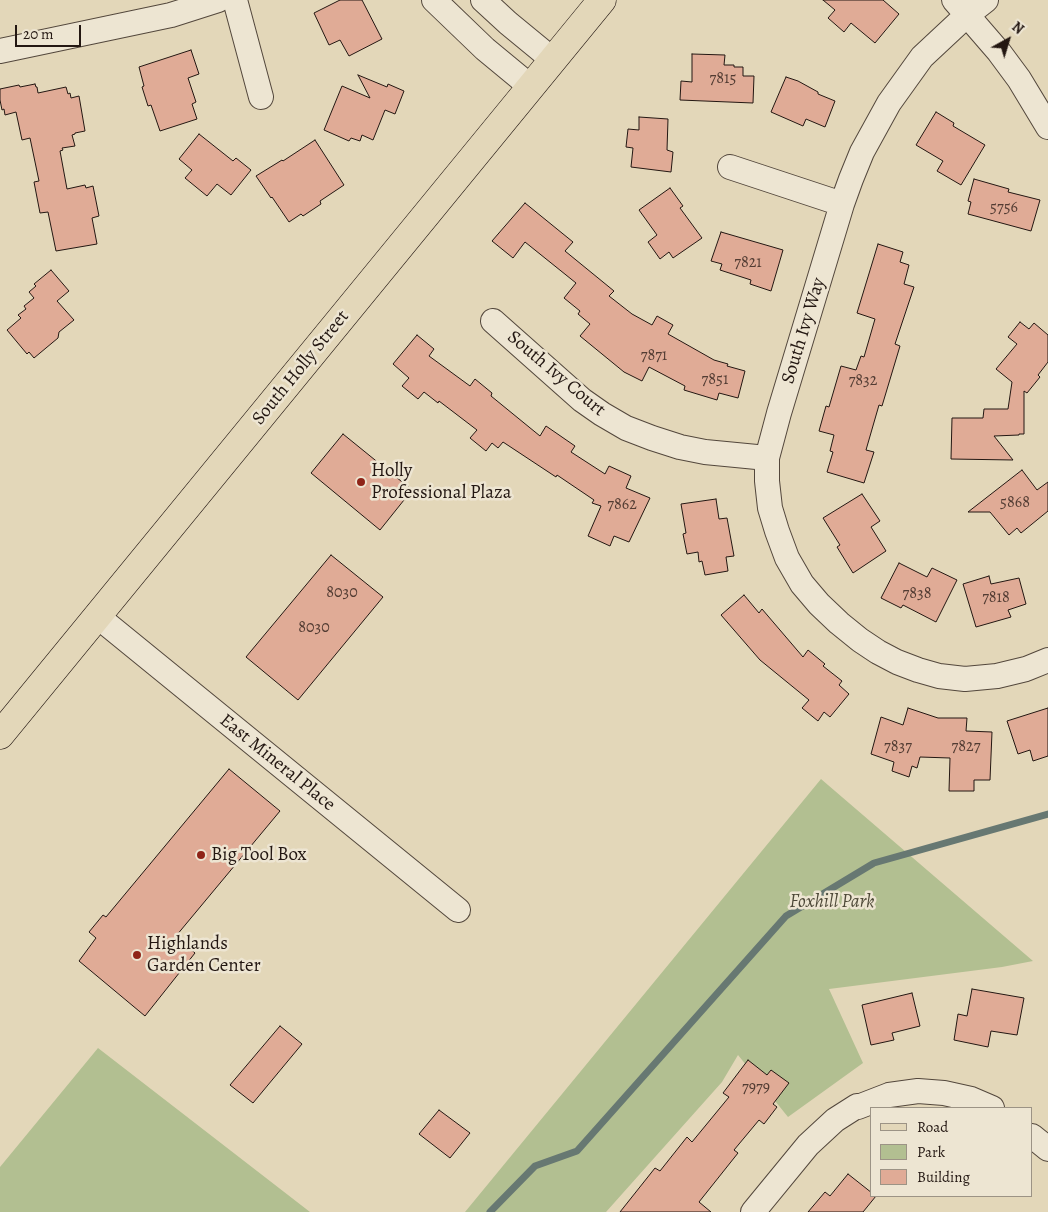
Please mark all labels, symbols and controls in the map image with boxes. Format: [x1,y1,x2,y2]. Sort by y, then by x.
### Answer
scale bar [18,15,84,47]
north arrow [983,15,1033,65]
text: N [1008,17,1028,39]
text: 20 m [23,24,54,44]
house number: 7815 [710,69,736,89]
house number: 5756 [990,198,1018,218]
house number: 7821 [734,253,762,273]
street label: South Ivy Way [777,275,831,387]
street label: South Holly Street [248,306,354,430]
street label: South Ivy Court [502,326,610,422]
house number: 7871 [641,346,667,366]
house number: 7851 [702,370,728,390]
house number: 7832 [849,371,877,391]
place label: Holly Professional Plaza [371,460,512,504]
marker: Holly Professional Plaza [355,476,367,488]
house number: 5868 [1000,493,1030,513]
house number: 7862 [607,495,637,515]
house number: 8030 [326,583,358,603]
house number: 7838 [903,584,931,604]
house number: 7818 [982,588,1010,608]
house number: 8030 [298,618,330,638]
street label: East Mineral Place [215,709,339,817]
house number: 7837 [884,737,912,757]
house number: 7827 [952,737,980,757]
place label: Big Tool Box [211,844,307,866]
marker: Big Tool Box [195,849,207,861]
park label: Foxhill Park [789,891,875,913]
place label: Highlands Garden Center [147,933,261,977]
marker: Highlands Garden Center [131,949,143,961]
house number: 7979 [742,1078,770,1098]
legend [870,1107,1033,1197]
text: Road [917,1117,948,1137]
text: Park [917,1142,945,1162]
text: Building [917,1167,970,1187]

